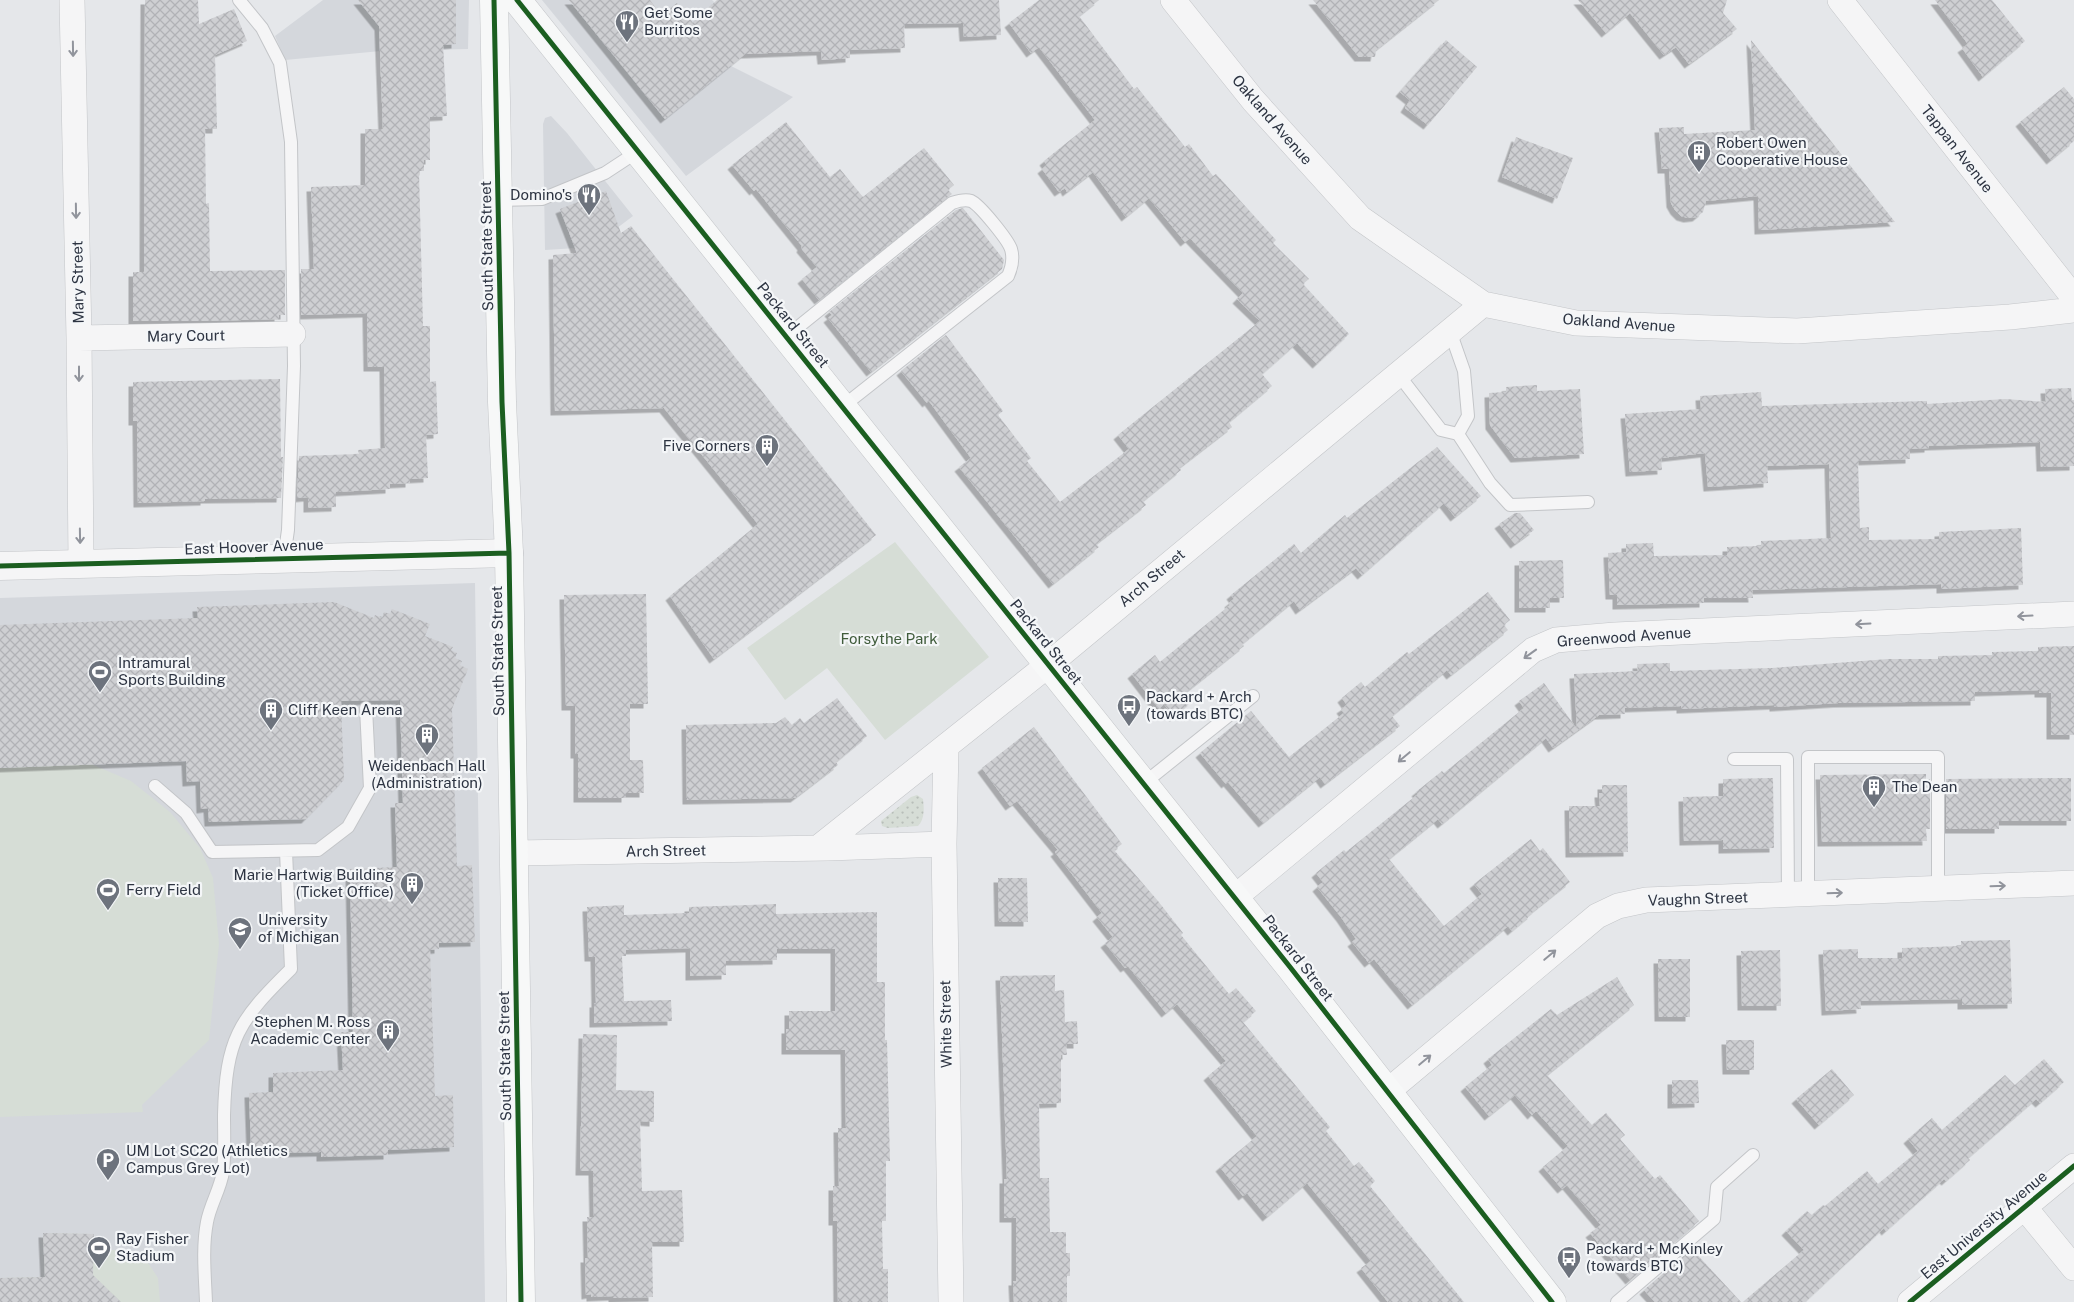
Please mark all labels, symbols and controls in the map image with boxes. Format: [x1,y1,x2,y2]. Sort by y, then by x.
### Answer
place label: Get Some Burritos [644,4,713,38]
restaurant icon: Get Some Burritos [614,9,640,43]
one-way arrow [68,40,78,56]
street label: Oakland Avenue [1229,71,1316,168]
street label: Tappan Avenue [1918,102,1997,196]
place label: Robert Owen Cooperative House [1716,134,1848,168]
building icon: Robert Owen Cooperative House [1686,139,1712,173]
street label: South State Street [477,181,496,311]
restaurant icon: Domino's [576,182,602,216]
place label: Domino's [510,186,572,203]
one-way arrow [72,203,81,219]
street label: Mary Street [68,240,87,324]
street label: Packard Street [754,279,833,371]
street label: Oakland Avenue [1562,310,1676,335]
street label: Mary Court [147,326,225,345]
one-way arrow [74,365,84,381]
building icon: Five Corners [754,433,780,467]
place label: Five Corners [663,437,750,454]
one-way arrow [75,528,85,544]
street label: East Hoover Avenue [184,536,324,557]
street label: Arch Street [1115,545,1188,610]
street label: South State Street [488,586,507,716]
street label: Packard Street [1007,596,1086,688]
one-way arrow [2018,611,2034,620]
one-way arrow [1855,619,1871,628]
street label: Greenwood Avenue [1556,623,1692,650]
park label: Forsythe Park [840,630,938,647]
one-way arrow [1523,649,1537,659]
place label: Intramural Sports Building [118,654,226,688]
sports icon: Intramural Sports Building [87,659,113,693]
place label: Packard + Arch (towards BTC) [1146,688,1252,722]
bus stop icon: Packard + Arch (towards BTC) [1116,693,1142,727]
building icon: Cliff Keen Arena [258,697,284,731]
place label: Cliff Keen Arena [288,701,403,718]
building icon: Weidenbach Hall (Administration) [414,722,440,756]
one-way arrow [1398,752,1411,763]
place label: Weidenbach Hall (Administration) [368,757,486,791]
building icon: The Dean [1861,774,1887,808]
place label: The Dean [1892,778,1957,795]
street label: Arch Street [626,841,707,860]
place label: Marie Hartwig Building (Ticket Office) [234,866,394,900]
building icon: Marie Hartwig Building (Ticket Office) [399,871,425,905]
sports icon: Ferry Field [95,877,121,911]
place label: Ferry Field [126,881,201,898]
one-way arrow [1989,882,2005,891]
street label: Vaughn Street [1647,888,1749,909]
one-way arrow [1827,889,1843,898]
place label: University of Michigan [258,911,339,945]
street label: Packard Street [1260,911,1337,1004]
school or university icon: University of Michigan [227,916,253,950]
one-way arrow [1543,950,1556,961]
street label: White Street [936,980,955,1068]
street label: South State Street [495,991,514,1121]
place label: Stephen M. Ross Academic Center [250,1013,370,1047]
building icon: Stephen M. Ross Academic Center [375,1018,401,1052]
one-way arrow [1419,1054,1432,1065]
place label: UM Lot SC20 (Athletics Campus Grey Lot) [126,1142,288,1176]
parking icon: UM Lot SC20 (Athletics Campus Grey Lot) [95,1147,121,1181]
street label: East University Avenue [1917,1167,2050,1282]
place label: Ray Fisher Stadium [116,1230,189,1264]
sports icon: Ray Fisher Stadium [86,1235,112,1269]
place label: Packard + McKinley (towards BTC) [1586,1240,1723,1274]
bus stop icon: Packard + McKinley (towards BTC) [1556,1245,1582,1279]

